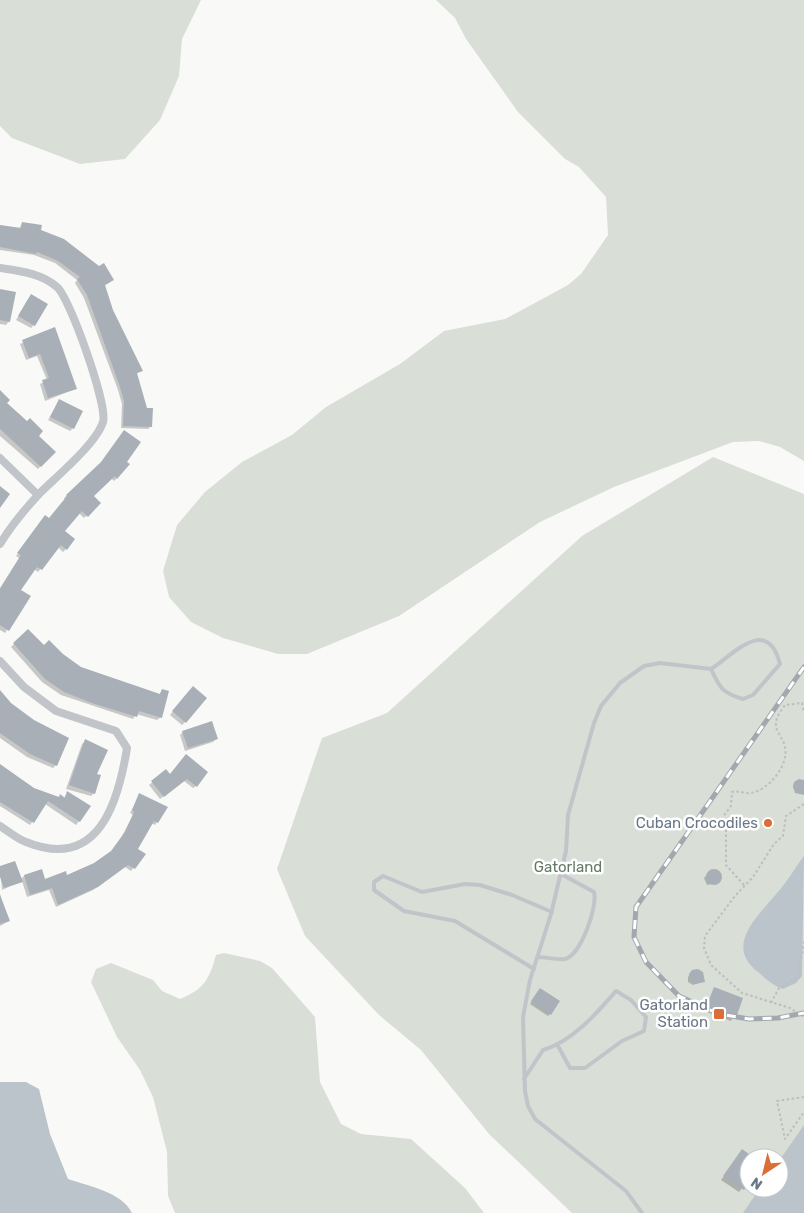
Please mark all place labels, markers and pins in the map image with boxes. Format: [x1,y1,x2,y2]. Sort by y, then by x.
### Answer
place label: Cuban Crocodiles [636,814,758,832]
marker: Cuban Crocodiles [762,817,774,829]
place label: Gatorland Station [639,996,708,1031]
marker: Gatorland Station [712,1007,726,1021]

